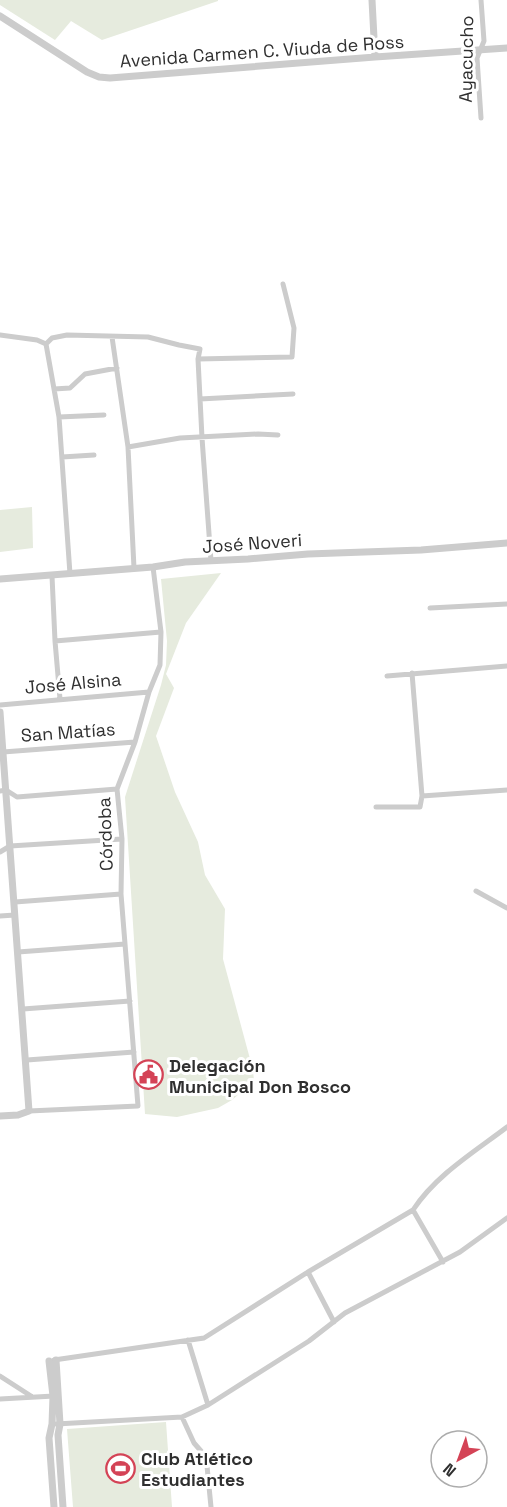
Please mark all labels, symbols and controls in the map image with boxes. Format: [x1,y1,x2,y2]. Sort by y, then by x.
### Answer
street label: Ayacucho [454,15,478,103]
street label: Avenida Carmen C. Viuda de Ross [119,30,405,72]
street label: José Noveri [201,528,303,558]
street label: José Alsina [24,667,122,699]
street label: San Matías [20,717,116,747]
street label: Córdoba [92,797,118,871]
place label: Delegación Municipal Don Bosco [169,1054,351,1098]
public building icon: Delegación Municipal Don Bosco [132,1059,164,1091]
north arrow [429,1429,489,1489]
place label: Club Atlético Estudiantes [141,1447,253,1491]
sports icon: Club Atlético Estudiantes [104,1452,136,1484]
text: N [439,1458,460,1481]

